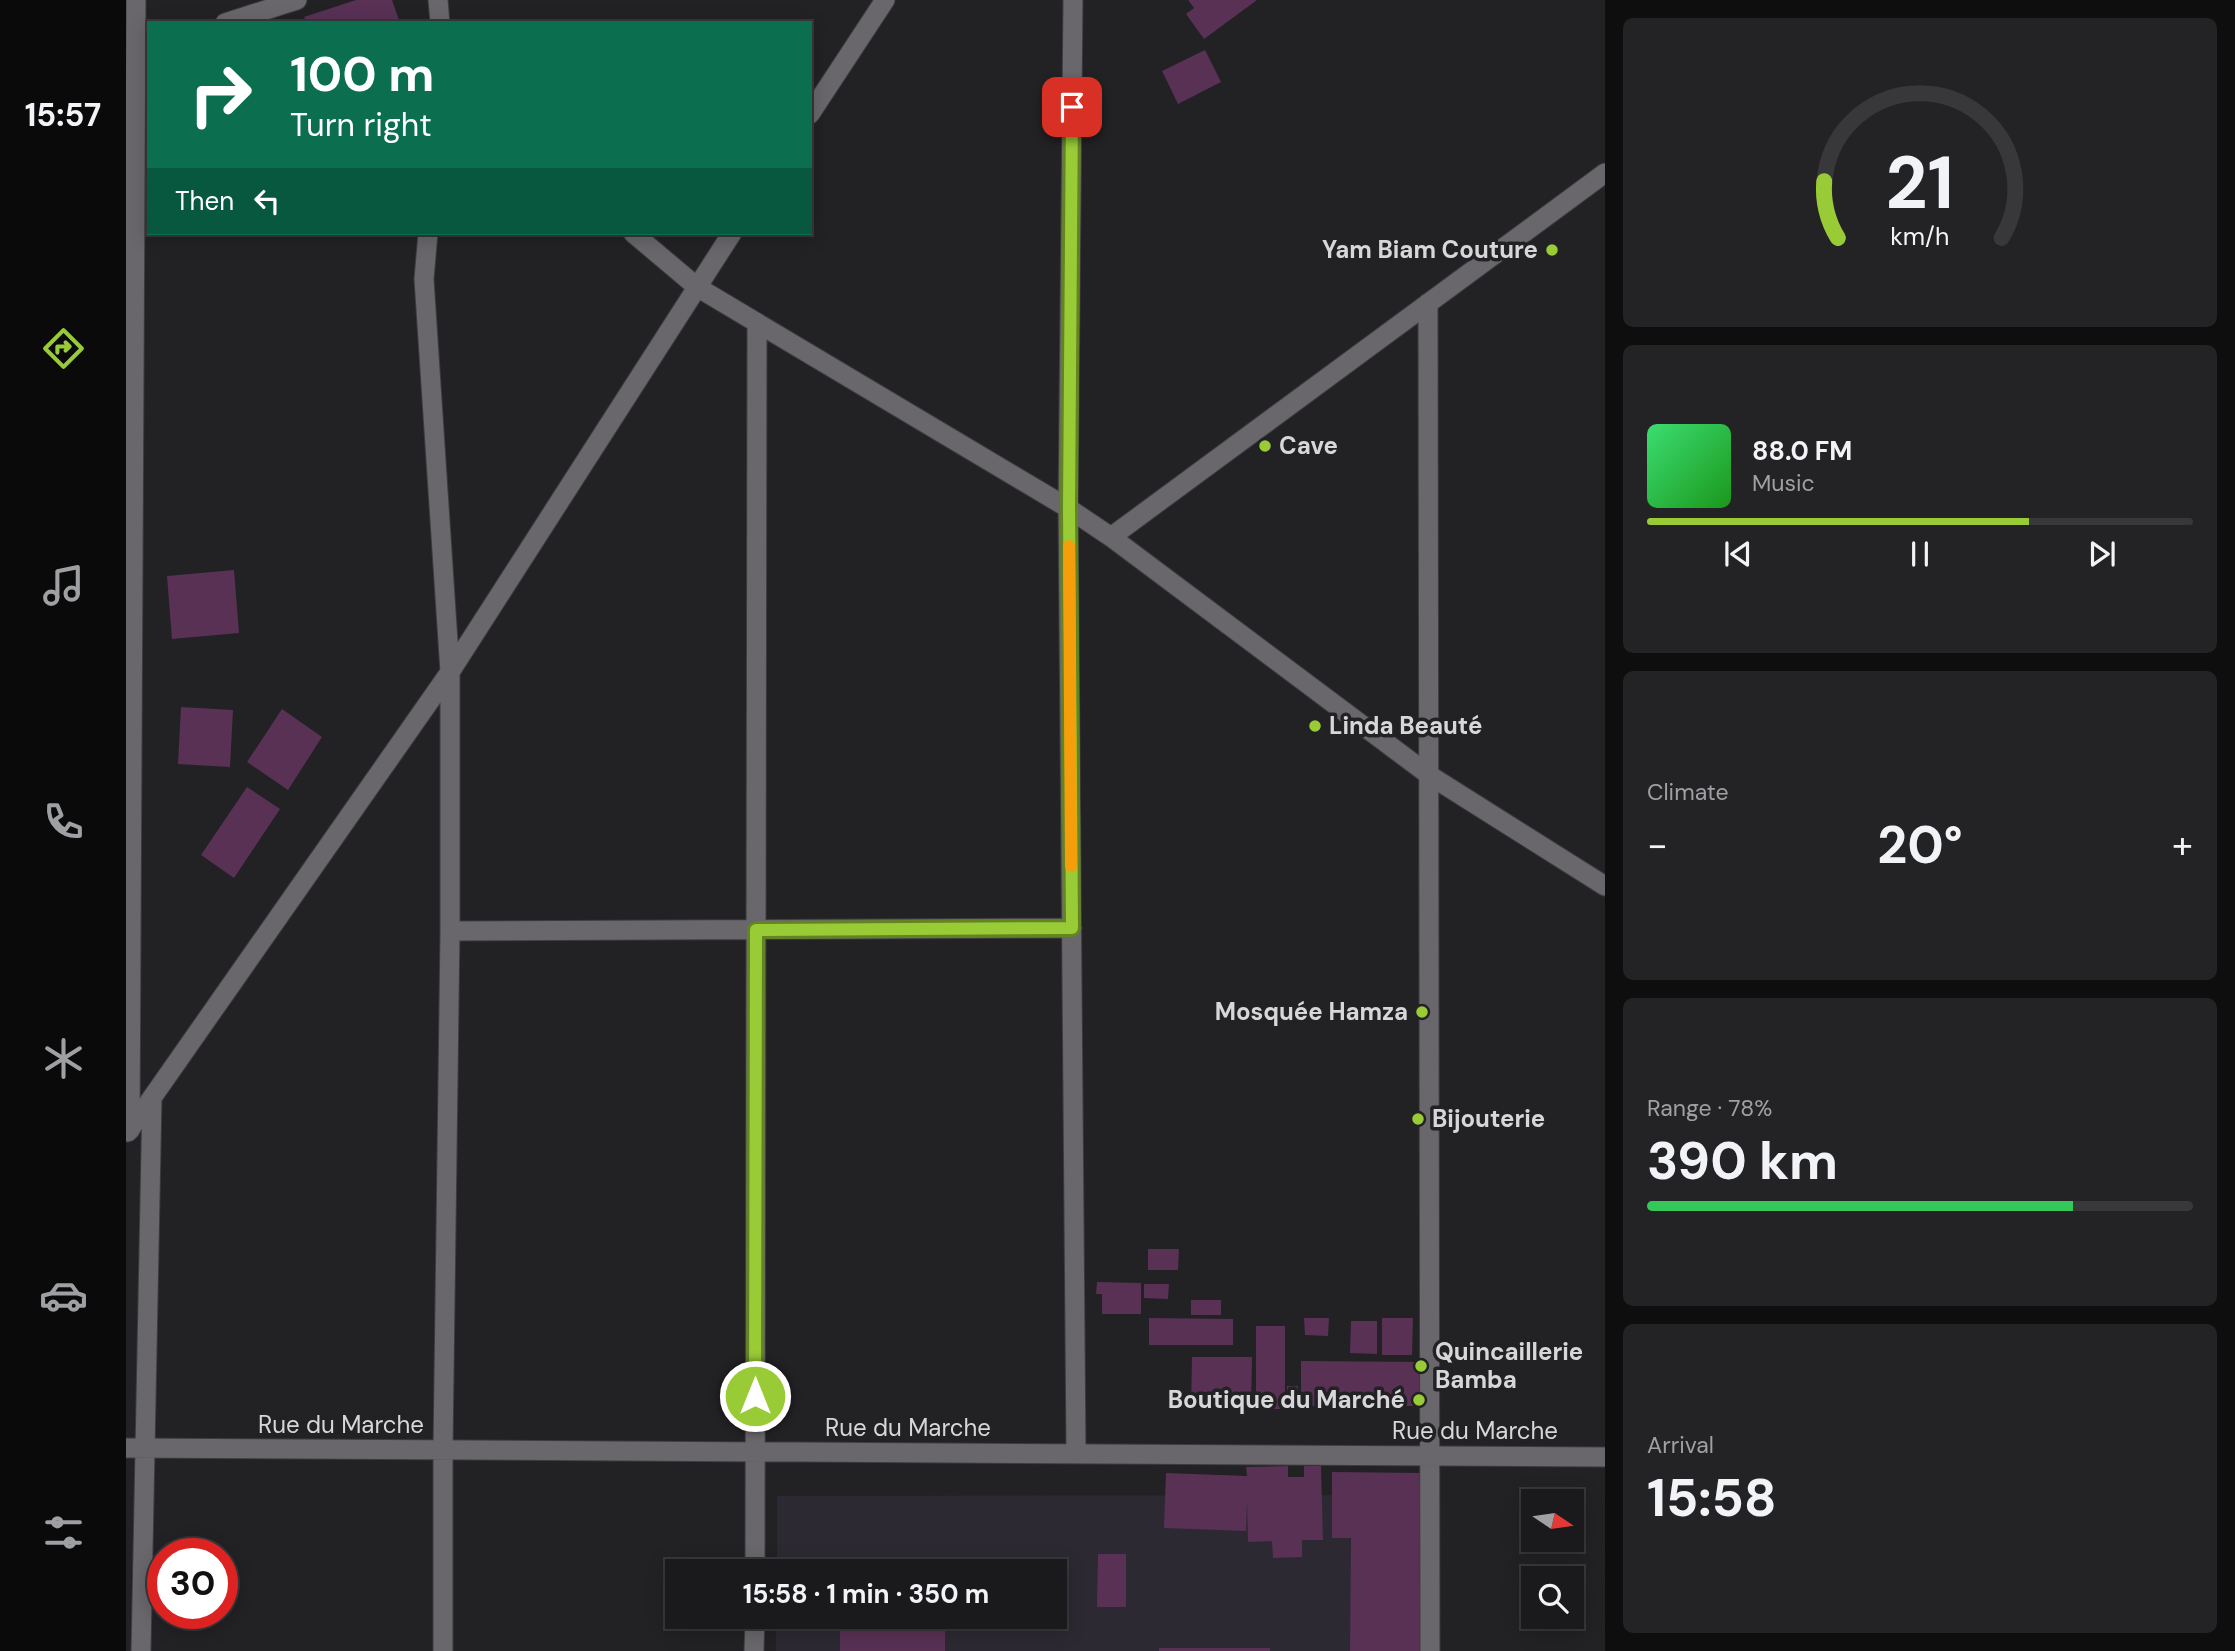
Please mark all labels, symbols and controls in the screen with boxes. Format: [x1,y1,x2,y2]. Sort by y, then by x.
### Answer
text: 100 m [290,42,434,106]
icon: right [175,49,266,140]
pin [1042,77,1102,137]
icon: arrive [1053,88,1091,126]
text: 15:57 [25,94,101,136]
text: Turn right [290,104,432,146]
text: 21 [1886,137,1954,232]
icon: left [248,182,286,220]
text: Then [175,184,234,218]
text: km/h [1890,220,1950,253]
place label: Yam Biam Couture [1322,234,1538,265]
marker: Yam Biam Couture [1544,242,1560,258]
icon: directions [39,324,88,373]
place label: Cave [1279,430,1338,461]
text: 88.0 FM [1752,434,1852,468]
marker: Cave [1257,438,1273,454]
text: Music [1752,468,1815,498]
icon: previous [1719,535,1757,573]
icon: pause [1901,535,1939,573]
icon: next [2083,535,2121,573]
icon: music [39,561,88,610]
place label: Linda Beauté [1329,710,1482,741]
marker: Linda Beauté [1307,718,1323,734]
text: Climate [1647,777,1729,807]
icon: phone [39,797,88,846]
text: 20° [1877,811,1963,879]
text: − [1647,820,1668,870]
text: + [2172,820,2193,870]
place label: Mosquée Hamza [1215,996,1408,1027]
marker: Mosquée Hamza [1414,1004,1430,1020]
icon: climate [39,1034,88,1083]
text: Range · 78% [1647,1093,1772,1123]
place label: Bijouterie [1432,1103,1545,1134]
marker: Bijouterie [1410,1111,1426,1127]
text: 390 km [1647,1127,1838,1195]
icon: car [39,1271,88,1320]
place label: Quincaillerie Bamba [1435,1336,1583,1395]
marker: Quincaillerie Bamba [1413,1358,1429,1374]
position arrow [718,1359,792,1433]
place label: Boutique du Marché [1168,1384,1405,1415]
marker: Boutique du Marché [1411,1392,1427,1408]
street label: Rue du Marche [258,1409,424,1440]
street label: Rue du Marche [825,1412,991,1443]
street label: Rue du Marche [1392,1415,1558,1446]
text: Arrival [1647,1430,1714,1460]
text: 15:58 [1647,1464,1777,1532]
north arrow [1521,1489,1584,1552]
map controls [1521,1489,1584,1629]
icon: filters [39,1508,88,1557]
speed limit sign: 30 [147,1538,238,1629]
button: search [1521,1566,1584,1629]
text: 15:58 · 1 min · 350 m [743,1577,989,1611]

